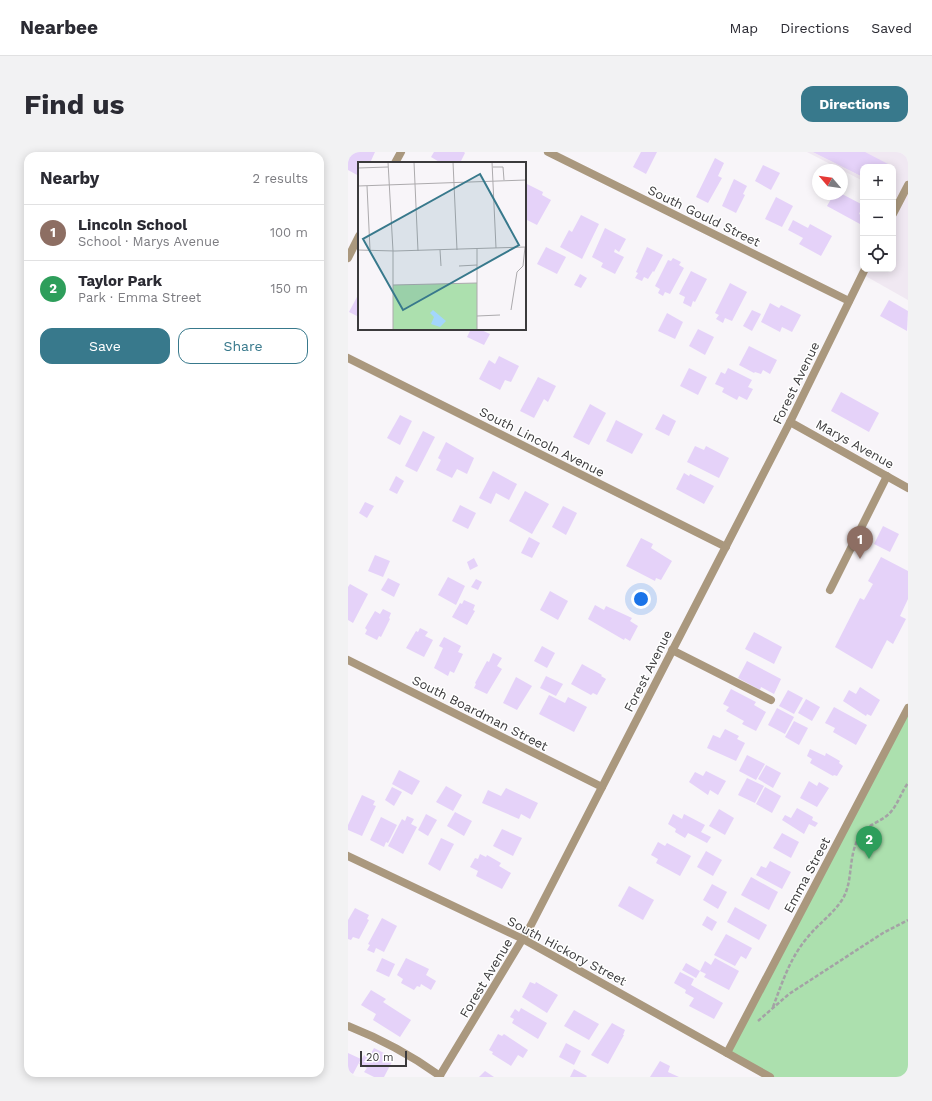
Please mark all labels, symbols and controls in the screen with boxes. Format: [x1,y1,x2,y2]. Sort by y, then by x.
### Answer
text: Nearbee [20,16,98,39]
text: Map [730,20,758,36]
text: Directions [780,20,849,36]
text: Saved [871,20,912,36]
button: Directions [801,86,908,122]
text: Find us [24,88,124,121]
inset map [358,162,526,330]
north arrow [812,164,848,200]
map controls [860,164,896,272]
button: + [860,164,896,200]
text: Nearby [40,168,99,188]
text: 2 results [253,171,308,186]
street label: South Gould Street [645,182,763,250]
button: − [860,200,896,236]
text: Lincoln School [78,216,187,234]
text: 1 [50,225,56,240]
text: 100 m [270,225,308,240]
text: School · Marys Avenue [78,234,220,249]
button: locate [860,236,896,272]
text: Taylor Park [78,272,162,290]
text: 2 [49,281,57,296]
text: 150 m [270,281,308,296]
text: Park · Emma Street [78,290,201,305]
button: Save [40,328,170,364]
button: Share [178,328,308,364]
street label: Forest Avenue [770,339,822,427]
street label: South Lincoln Avenue [477,404,607,480]
street label: Marys Avenue [813,416,897,472]
pin: 1 [847,526,873,559]
your location [631,589,651,609]
street label: Forest Avenue [621,628,675,714]
street label: South Boardman Street [410,672,551,754]
pin: 2 [856,826,882,859]
street label: Emma Street [781,834,834,915]
street label: South Hickory Street [505,913,630,989]
street label: Forest Avenue [456,936,516,1020]
scale bar [360,1049,407,1068]
text: 20 m [366,1051,394,1064]

